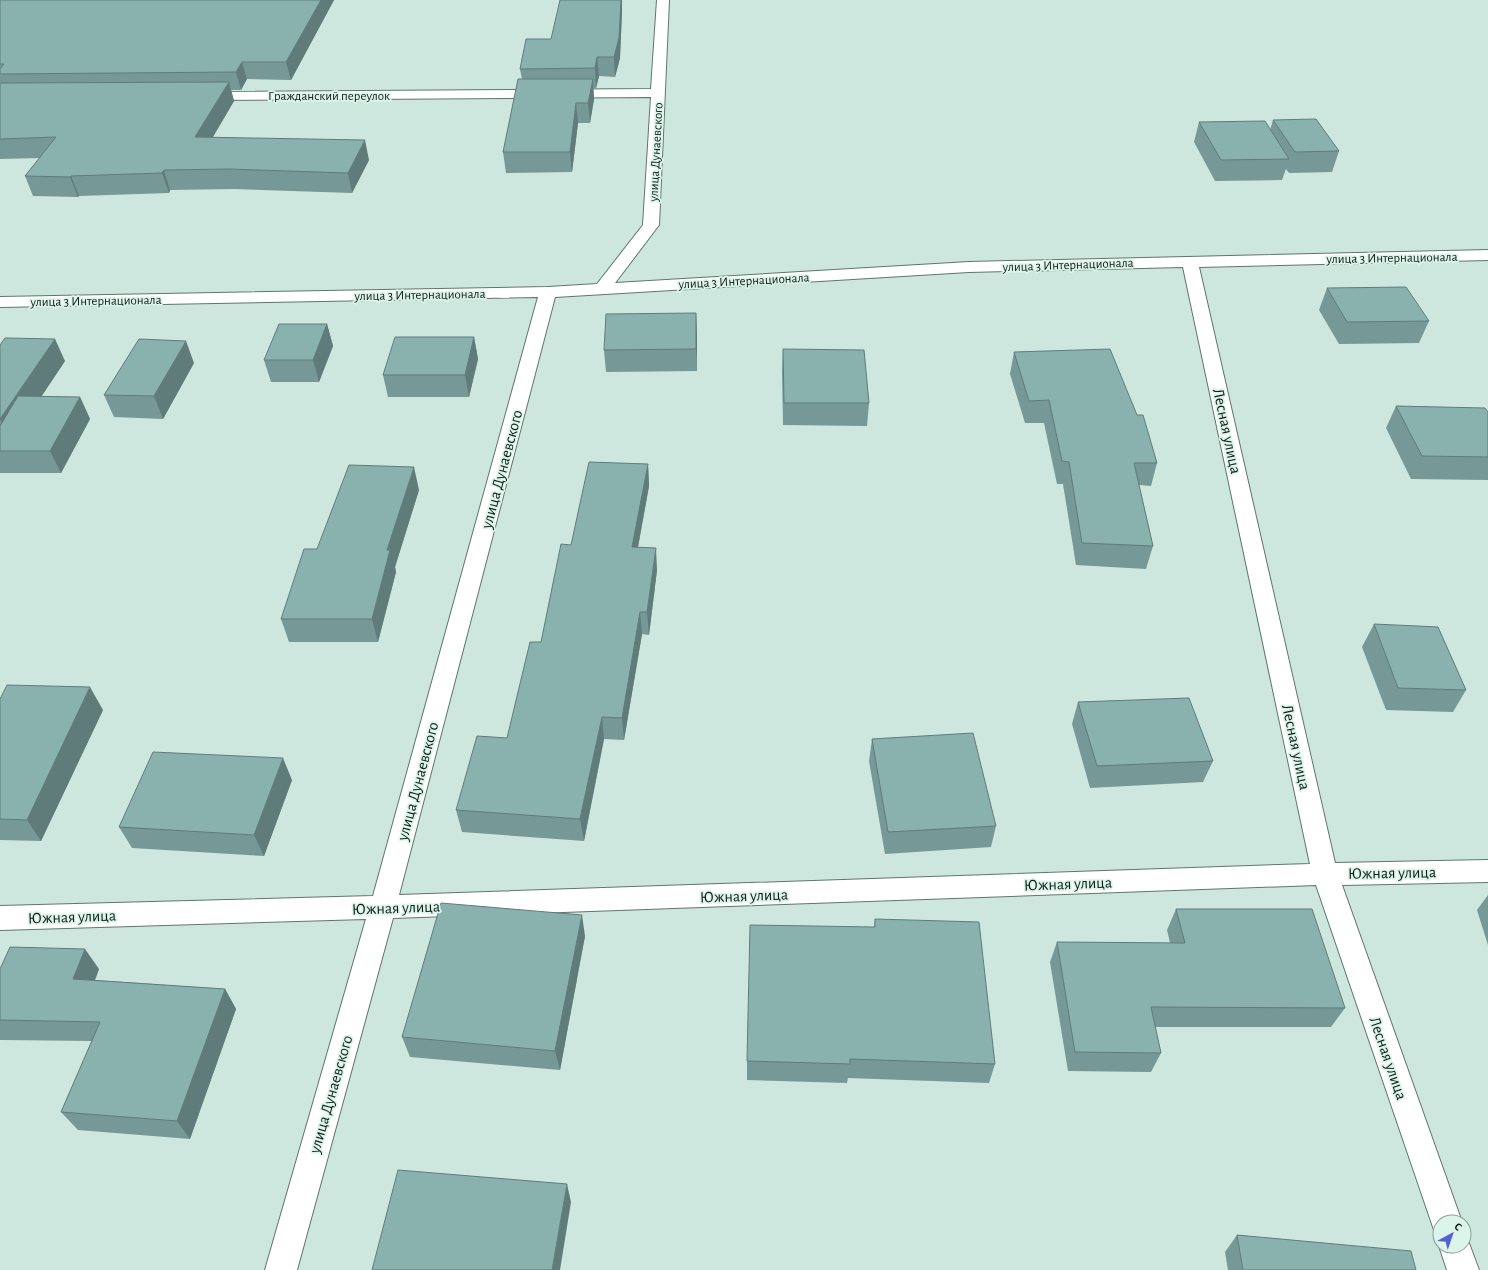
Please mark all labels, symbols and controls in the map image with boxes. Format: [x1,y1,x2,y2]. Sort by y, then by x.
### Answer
street label: Гражданский переулок [268,90,390,103]
street label: улица Дунаевского [647,102,666,203]
street label: улица 3 Интернационала [1325,251,1458,266]
street label: улица 3 Интернационала [1001,257,1134,274]
street label: улица 3 Интернационала [677,272,810,291]
street label: улица 3 Интернационала [353,288,486,303]
street label: улица 3 Интернационала [29,294,162,309]
street label: Лесная улица [1209,387,1244,476]
street label: улица Дунаевского [478,408,527,532]
street label: Лесная улица [1278,703,1313,792]
street label: улица Дунаевского [394,720,443,844]
street label: Южная улица [1348,864,1436,883]
street label: Южная улица [1024,874,1112,895]
street label: Южная улица [700,886,788,907]
street label: Южная улица [352,898,440,919]
street label: Южная улица [28,907,116,928]
street label: Лесная улица [1365,1015,1410,1102]
street label: улица Дунаевского [306,1033,357,1156]
north arrow [1432,1214,1472,1254]
text: С [1452,1221,1464,1233]

